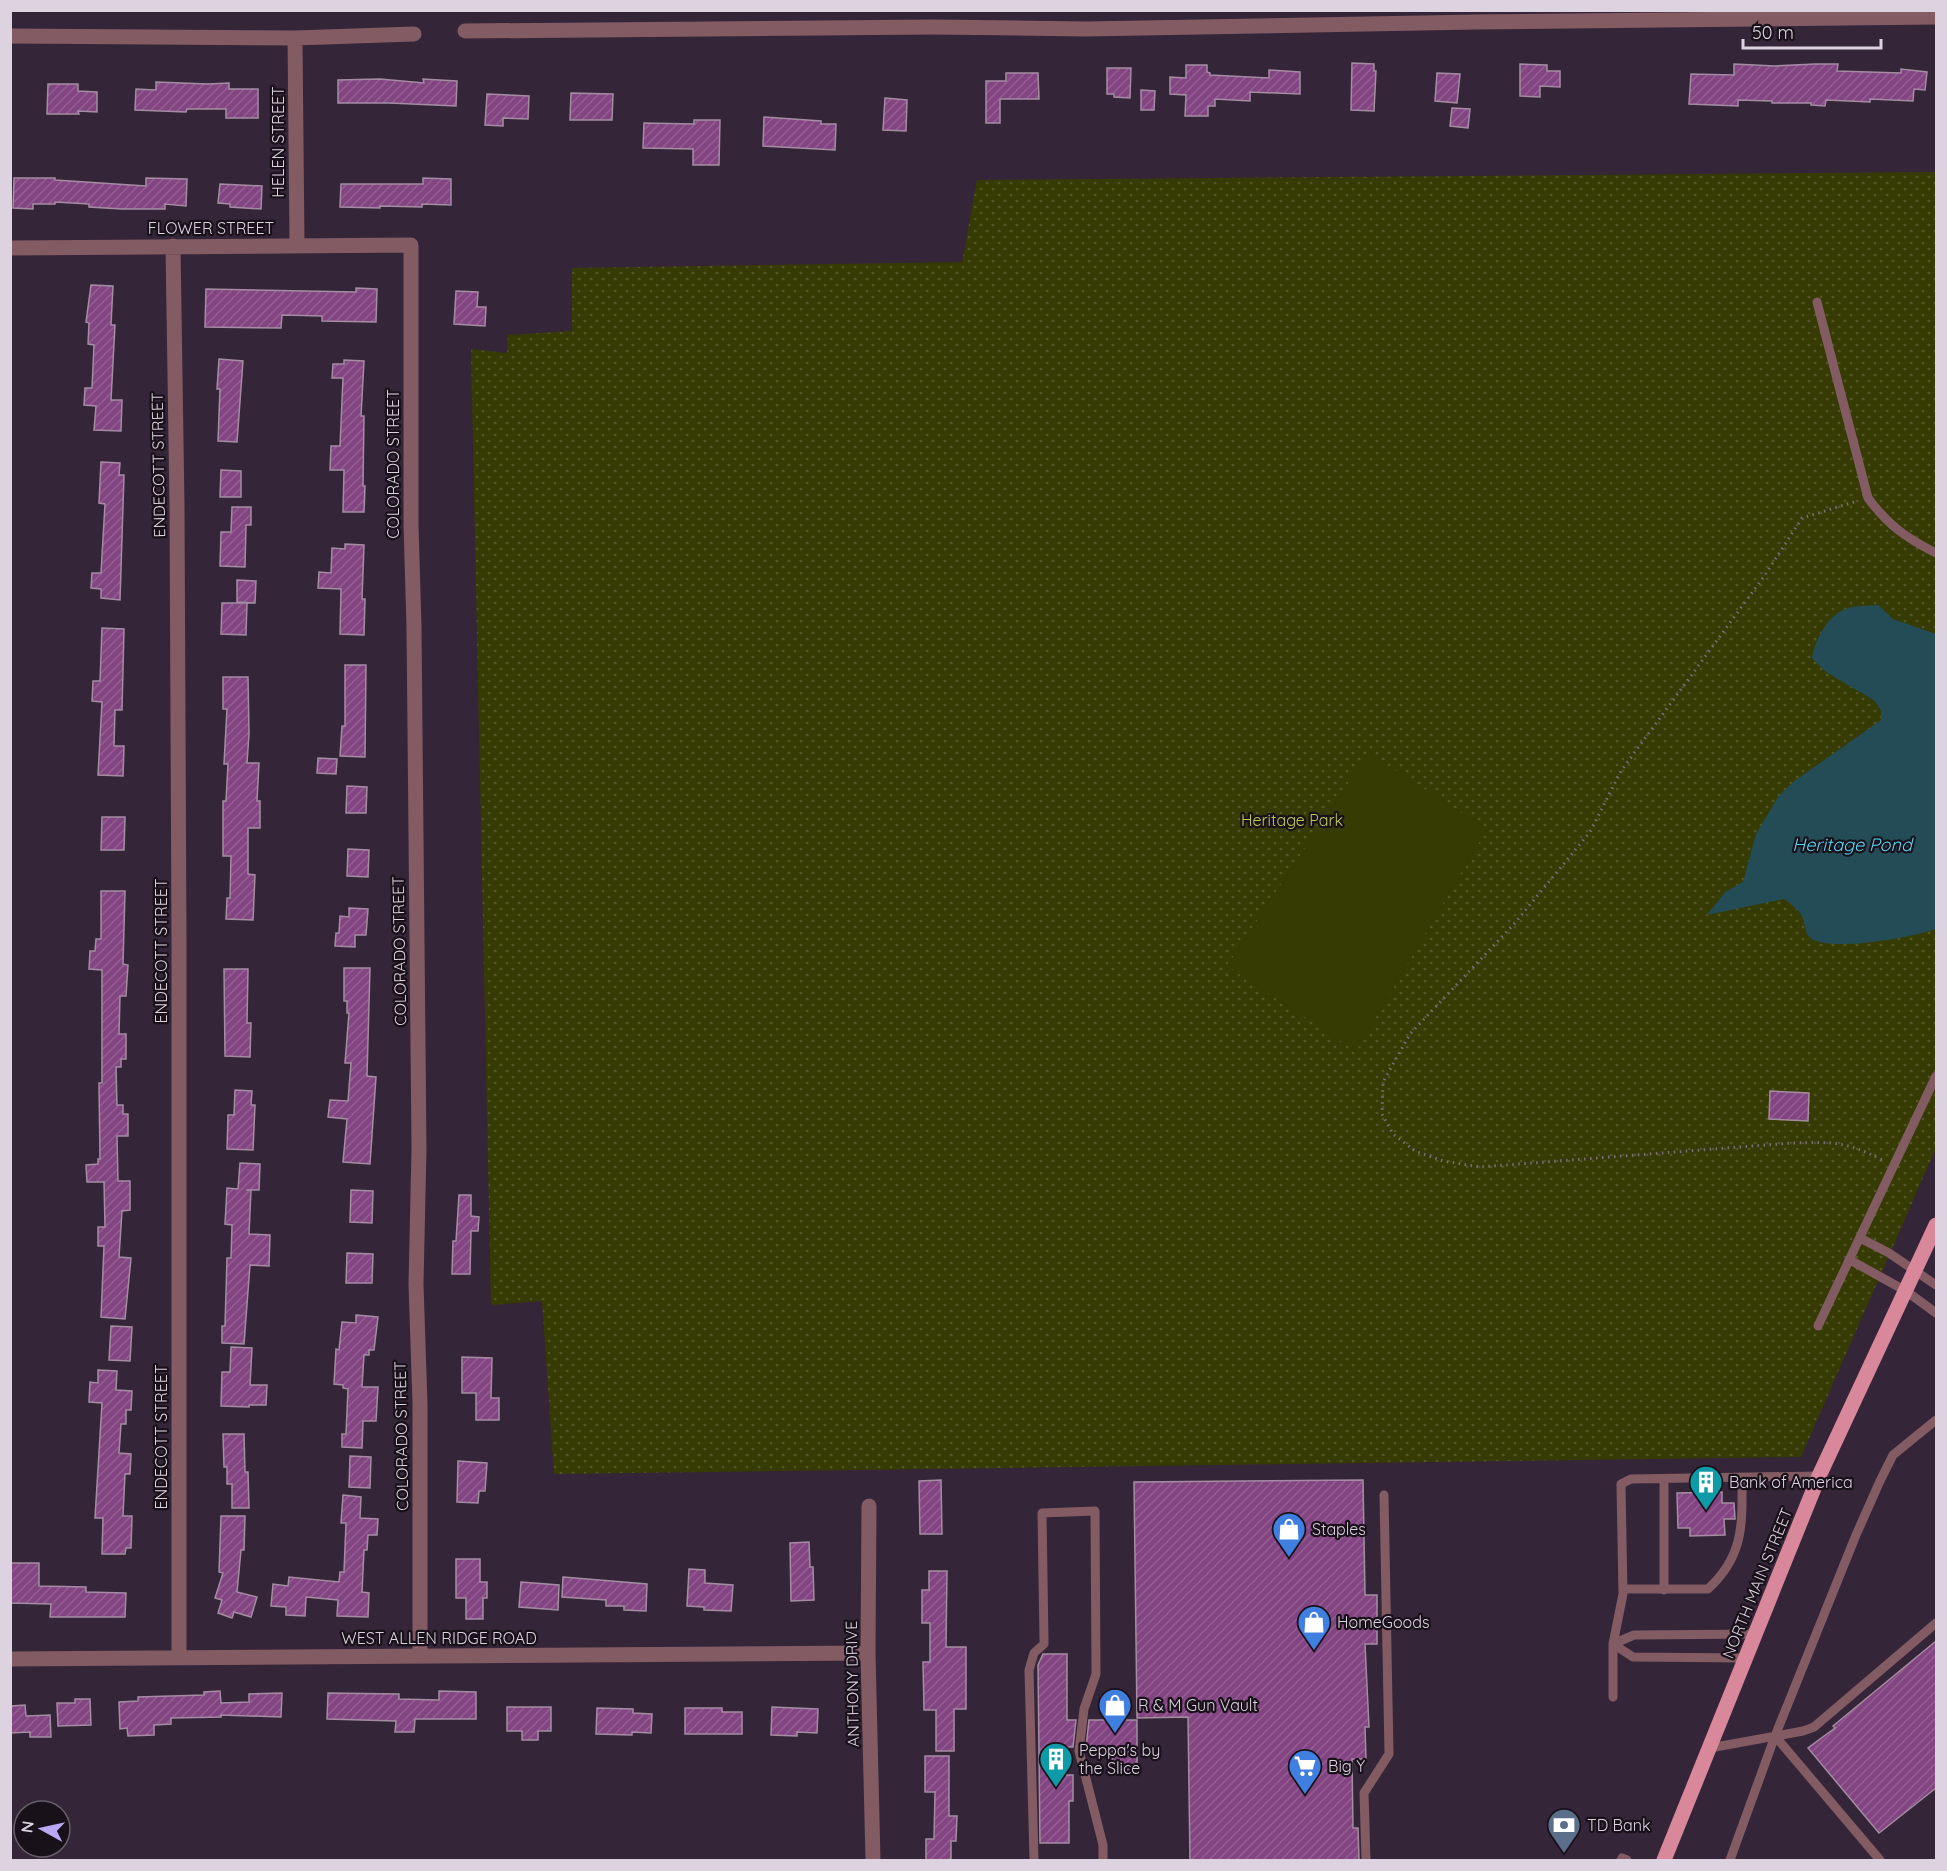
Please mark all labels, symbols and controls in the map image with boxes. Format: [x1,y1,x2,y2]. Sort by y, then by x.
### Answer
scale bar [1743,12,1881,50]
text: 50 m [1752,21,1794,44]
street label: HELEN STREET [268,86,288,198]
street label: FLOWER STREET [148,218,275,238]
street label: COLORADO STREET [383,389,403,539]
street label: ENDECOTT STREET [147,392,169,538]
park label: Heritage Park [1241,810,1343,830]
water label: Heritage Pond [1792,833,1914,856]
street label: COLORADO STREET [388,876,410,1026]
street label: ENDECOTT STREET [151,878,171,1024]
street label: COLORADO STREET [390,1361,412,1511]
street label: ENDECOTT STREET [151,1364,171,1510]
building icon: Bank of America [1688,1464,1724,1511]
place label: Bank of America [1729,1472,1853,1492]
street label: NORTH MAIN STREET [1718,1504,1797,1661]
shop icon: Staples [1271,1511,1307,1558]
place label: Staples [1312,1519,1366,1539]
shop icon: HomeGoods [1296,1604,1332,1651]
place label: HomeGoods [1337,1612,1429,1632]
street label: ANTHONY DRIVE [841,1621,863,1747]
street label: WEST ALLEN RIDGE ROAD [341,1628,537,1648]
shop icon: R & M Gun Vault [1097,1687,1133,1734]
place label: R & M Gun Vault [1138,1695,1258,1715]
place label: Peppa's by the Slice [1079,1740,1160,1778]
building icon: Peppa's by the Slice [1038,1741,1074,1788]
supermarket icon: Big Y [1287,1748,1323,1795]
place label: Big Y [1328,1756,1365,1776]
north arrow [12,1799,72,1859]
bank icon: TD Bank [1546,1807,1582,1854]
place label: TD Bank [1587,1815,1650,1835]
text: N [16,1820,38,1834]

